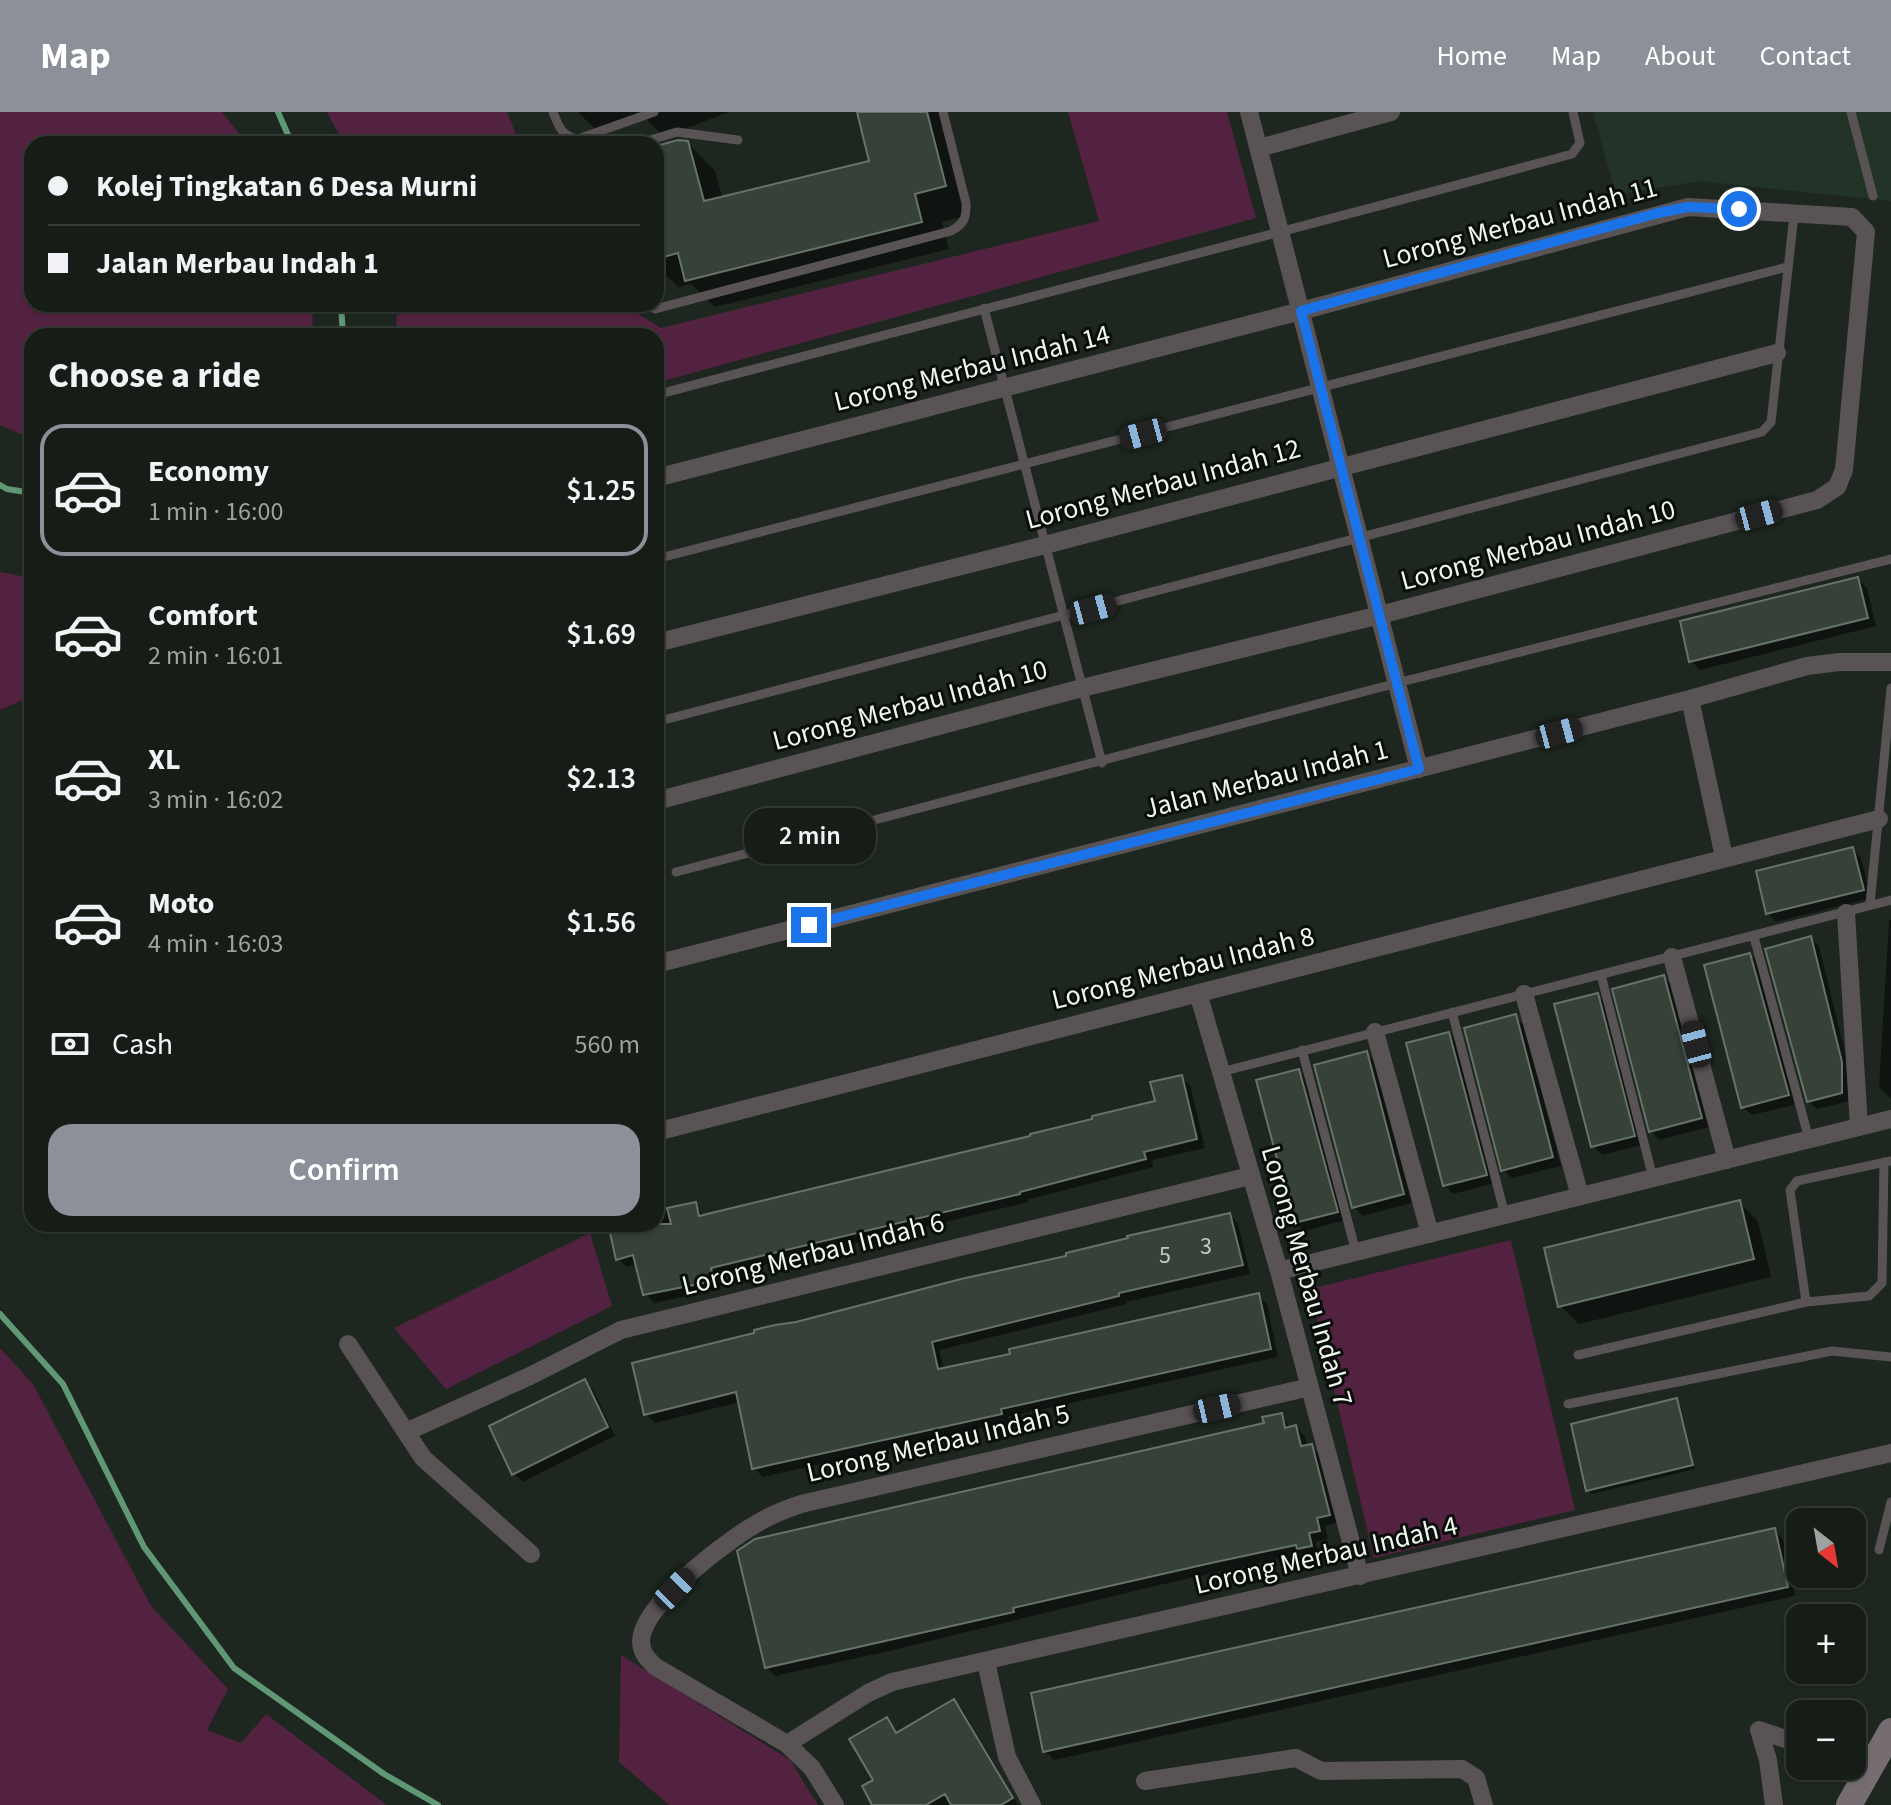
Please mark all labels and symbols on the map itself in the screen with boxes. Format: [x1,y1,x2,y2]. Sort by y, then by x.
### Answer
street label: Lorong Merbau Indah 11 [1378,167,1662,279]
route start [1721,191,1757,227]
street label: Lorong Merbau Indah 14 [830,314,1114,422]
car [1117,416,1169,452]
street label: Lorong Merbau Indah 12 [1021,428,1305,540]
street label: Lorong Merbau Indah 10 [1396,489,1680,601]
car [1733,497,1785,533]
car [1067,591,1119,627]
street label: Lorong Merbau Indah 10 [768,649,1052,761]
car [1533,715,1585,751]
street label: Jalan Merbau Indah 1 [1139,729,1393,829]
callout: 2 min [743,809,875,865]
route end [791,907,827,943]
street label: Lorong Merbau Indah 8 [1048,916,1318,1020]
car [1678,1018,1714,1070]
street label: Lorong Merbau Indah 7 [1251,1141,1363,1411]
street label: Lorong Merbau Indah 6 [678,1202,948,1306]
house number: 3 [1200,1229,1212,1264]
house number: 5 [1159,1238,1171,1273]
car [1191,1391,1243,1425]
street label: Lorong Merbau Indah 5 [802,1393,1074,1493]
street label: Lorong Merbau Indah 4 [1190,1505,1462,1605]
north arrow [1786,1508,1866,1588]
car [650,1563,700,1615]

